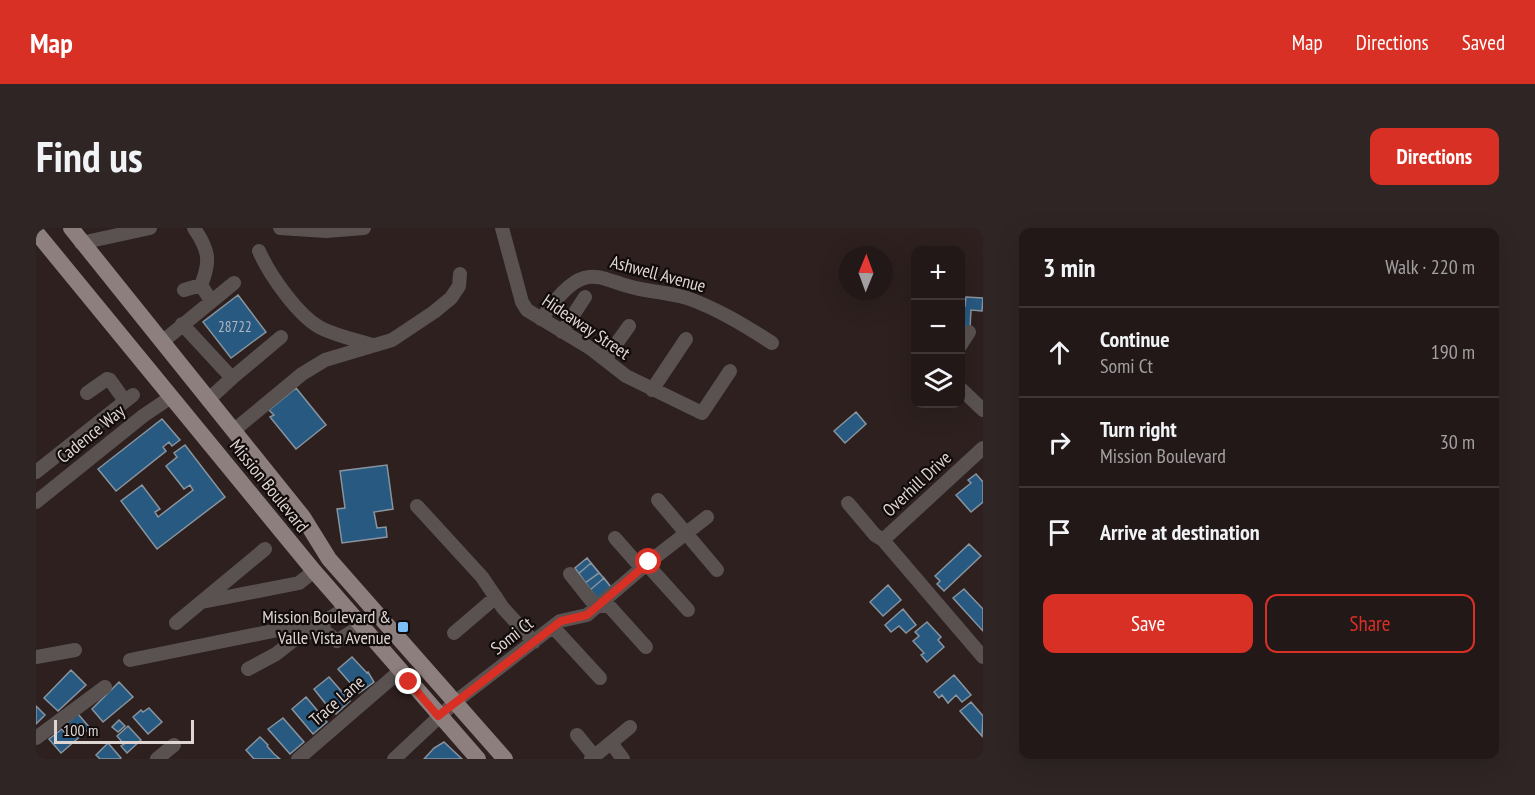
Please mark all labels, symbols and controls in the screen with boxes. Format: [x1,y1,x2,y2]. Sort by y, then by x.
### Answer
text: Map [30,24,73,61]
text: Map [1292,29,1323,56]
text: Directions [1356,29,1429,56]
text: Saved [1462,29,1505,56]
button: Directions [1370,128,1499,185]
text: Find us [36,129,143,184]
north arrow [839,246,893,300]
map controls [911,246,965,408]
button: + [911,246,965,300]
street label: Ashwell Avenue [608,250,708,297]
text: 3 min [1043,251,1096,284]
text: Walk · 220 m [1385,254,1475,280]
street label: Hideaway Street [538,289,635,364]
button: − [911,300,965,354]
house number: 28722 [218,317,252,336]
text: Continue [1100,325,1170,353]
icon: ahead [1043,336,1076,369]
text: 190 m [1431,339,1475,365]
text: Somi Ct [1100,353,1153,379]
button: layers [911,354,965,408]
street label: Cadence Way [52,399,130,468]
text: Turn right [1100,415,1177,443]
icon: right [1043,426,1076,459]
text: 30 m [1440,429,1475,455]
street label: Mission Boulevard [225,434,314,537]
text: Mission Boulevard [1100,443,1226,469]
street label: Overhill Drive [877,446,956,521]
icon: arrive [1043,516,1076,549]
text: Arrive at destination [1100,518,1260,546]
route start [635,548,661,574]
button: Save [1043,594,1253,653]
button: Share [1265,594,1475,653]
place label: Mission Boulevard & Valle Vista Avenue [262,605,391,649]
street label: Somi Ct [486,612,538,659]
marker: Mission Boulevard & Valle Vista Avenue [396,620,410,634]
route end [395,668,421,694]
street label: Trace Lane [304,670,369,731]
scale bar [54,717,194,744]
text: 100 m [63,720,98,740]

